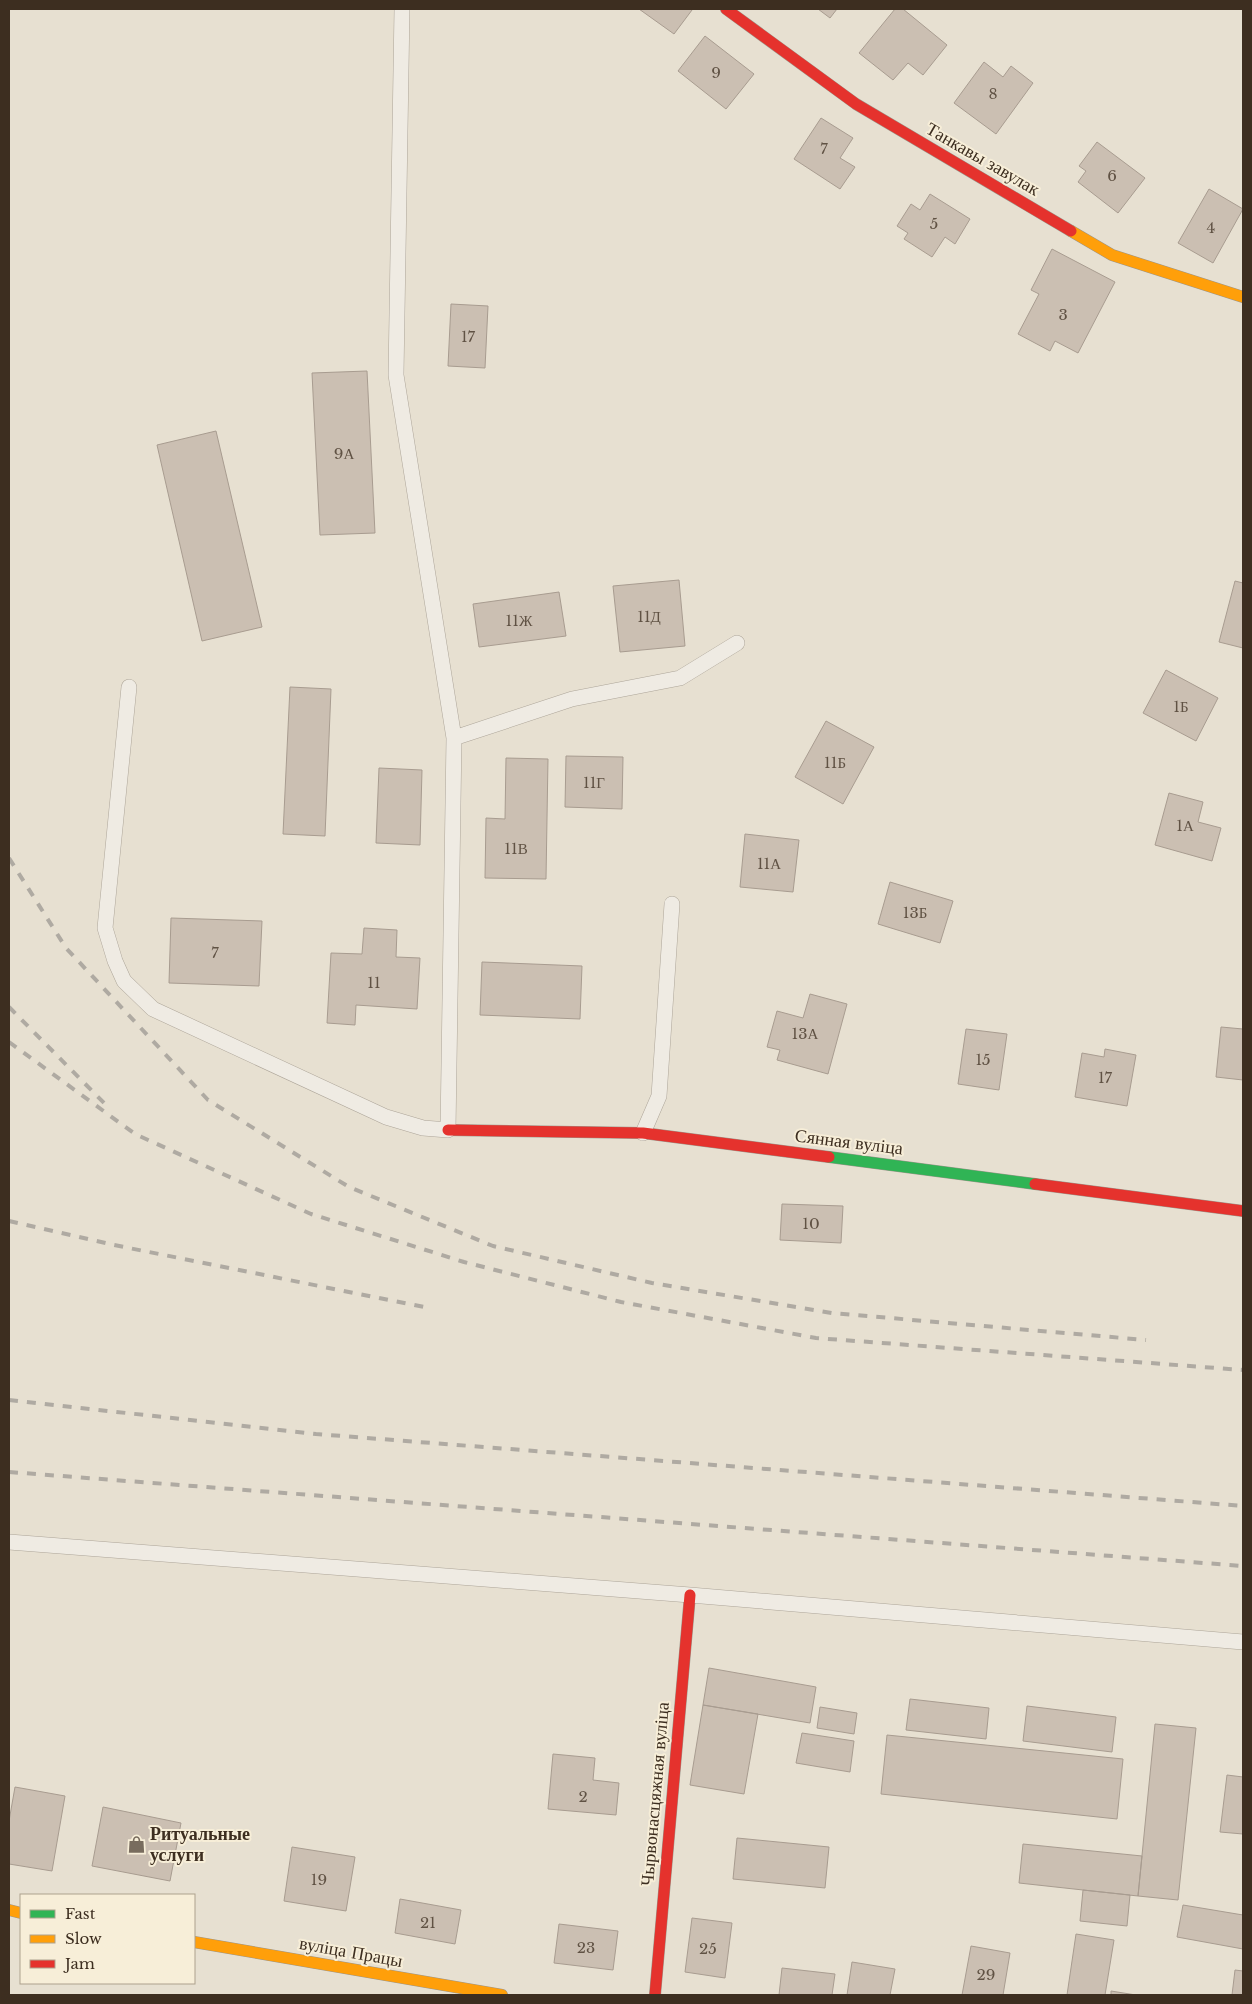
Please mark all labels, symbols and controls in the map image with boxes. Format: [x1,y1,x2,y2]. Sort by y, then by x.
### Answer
house number: 9 [711,63,721,82]
house number: 8 [988,84,998,103]
street label: Танкавы завулак [922,118,1044,200]
house number: 7 [820,139,828,158]
house number: 6 [1107,166,1117,185]
house number: 5 [930,214,938,233]
house number: 4 [1207,218,1215,237]
house number: 3 [1058,305,1068,324]
house number: 17 [461,327,476,346]
house number: 9А [334,444,354,463]
house number: 11Д [637,607,661,626]
house number: 11Ж [506,611,533,630]
house number: 1Б [1173,697,1189,716]
house number: 11Б [824,753,846,772]
house number: 11Г [583,773,605,792]
house number: 1А [1176,816,1194,835]
house number: 11В [504,839,528,858]
house number: 11А [757,854,781,873]
house number: 13Б [903,903,927,922]
house number: 7 [211,943,219,962]
house number: 11 [367,973,381,992]
house number: 13А [792,1024,819,1043]
house number: 15 [975,1050,991,1069]
house number: 17 [1098,1068,1113,1087]
street label: Сянная вуліца [794,1124,904,1160]
house number: 10 [802,1214,820,1233]
street label: Чырвонасцяжная вуліца [636,1701,674,1887]
house number: 2 [578,1787,588,1806]
place label: Ритуальные услуги [150,1823,250,1866]
shop icon: Ритуальные услуги [126,1834,146,1854]
house number: 19 [311,1870,327,1889]
legend [20,1894,195,1984]
text: Fast [65,1904,96,1923]
house number: 21 [420,1913,436,1932]
text: Slow [65,1929,102,1948]
street label: вуліца Працы [298,1932,404,1972]
house number: 23 [577,1938,595,1957]
house number: 25 [699,1939,717,1958]
text: Jam [63,1954,95,1973]
house number: 29 [977,1965,995,1984]

